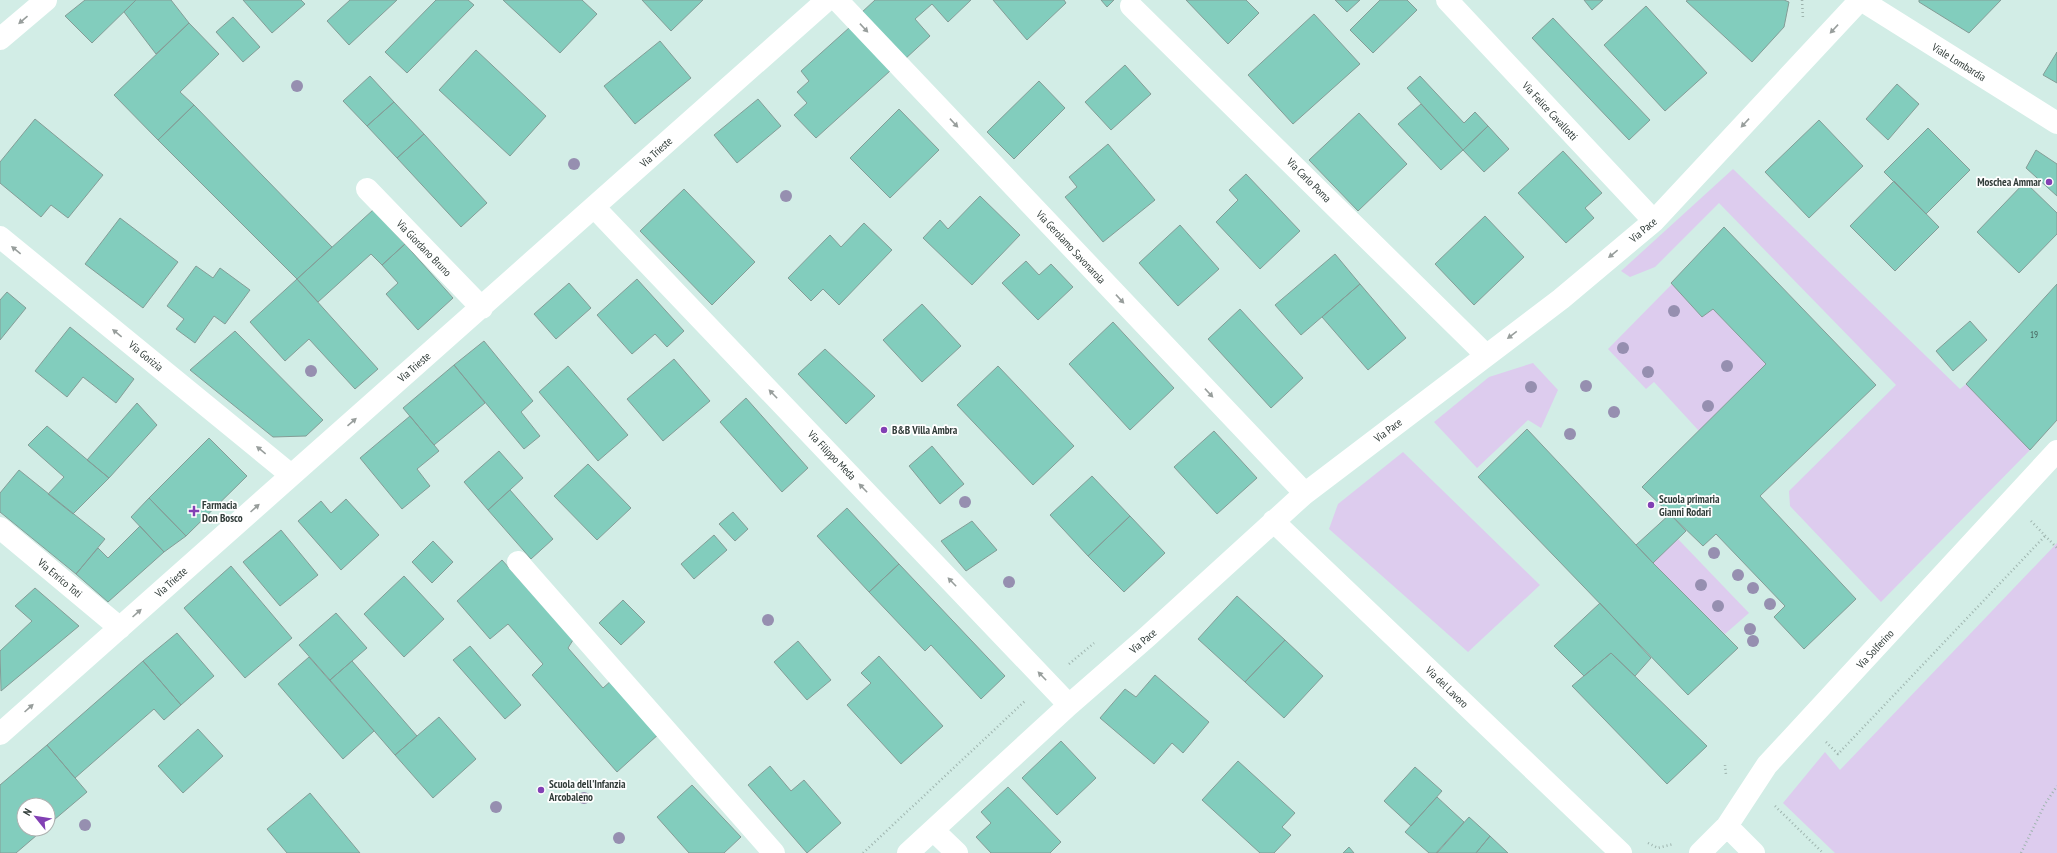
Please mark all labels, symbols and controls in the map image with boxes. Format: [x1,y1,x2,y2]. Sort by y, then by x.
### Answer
one-way arrow [18,15,28,24]
one-way arrow [859,23,869,33]
one-way arrow [1830,24,1839,33]
street label: Viale Lombardia [1929,39,1989,84]
street label: Via Felice Cavallotti [1519,78,1581,143]
one-way arrow [949,118,958,128]
one-way arrow [1741,119,1750,128]
street label: Via Trieste [636,133,676,171]
street label: Via Carlo Poma [1283,154,1334,205]
place label: Moschea Ammar [1977,175,2042,189]
marker: Moschea Ammar [2044,177,2054,187]
street label: Via Gerolamo Savonarola [1033,207,1109,287]
street label: Via Pace [1626,214,1660,246]
street label: Via Giordano Bruno [393,216,455,279]
one-way arrow [11,246,22,255]
one-way arrow [1608,250,1618,258]
one-way arrow [1115,294,1125,304]
one-way arrow [112,328,122,337]
house number: 19 [2030,329,2038,340]
one-way arrow [1506,331,1517,340]
street label: Via Gorizia [125,337,166,374]
street label: Via Trieste [394,349,434,386]
one-way arrow [1204,388,1214,398]
one-way arrow [768,389,778,399]
street label: Via Pace [1370,415,1405,446]
one-way arrow [347,417,358,426]
place label: B&B Villa Ambra [892,423,958,437]
marker: B&B Villa Ambra [879,425,889,435]
street label: Via Filippo Meda [804,427,859,483]
one-way arrow [255,446,266,455]
one-way arrow [858,483,868,493]
place label: Scuola primaria Gianni Rodari [1659,492,1720,519]
place label: Farmacia Don Bosco [202,498,243,525]
marker: Scuola primaria Gianni Rodari [1646,500,1656,510]
one-way arrow [250,503,260,512]
marker: Farmacia Don Bosco [189,506,199,516]
street label: Via Enrico Toti [34,555,85,601]
street label: Via Trieste [151,563,191,601]
one-way arrow [948,577,957,587]
one-way arrow [132,608,142,617]
street label: Via Pace [1126,625,1160,657]
street label: Via Solferino [1853,626,1897,672]
street label: Via del Lavoro [1422,663,1471,711]
one-way arrow [1037,671,1047,681]
one-way arrow [24,704,34,713]
place label: Scuola dell'Infanzia Arcobaleno [548,777,626,804]
marker: Scuola dell'Infanzia Arcobaleno [536,785,546,795]
north arrow [16,797,56,837]
text: N [20,806,35,818]

